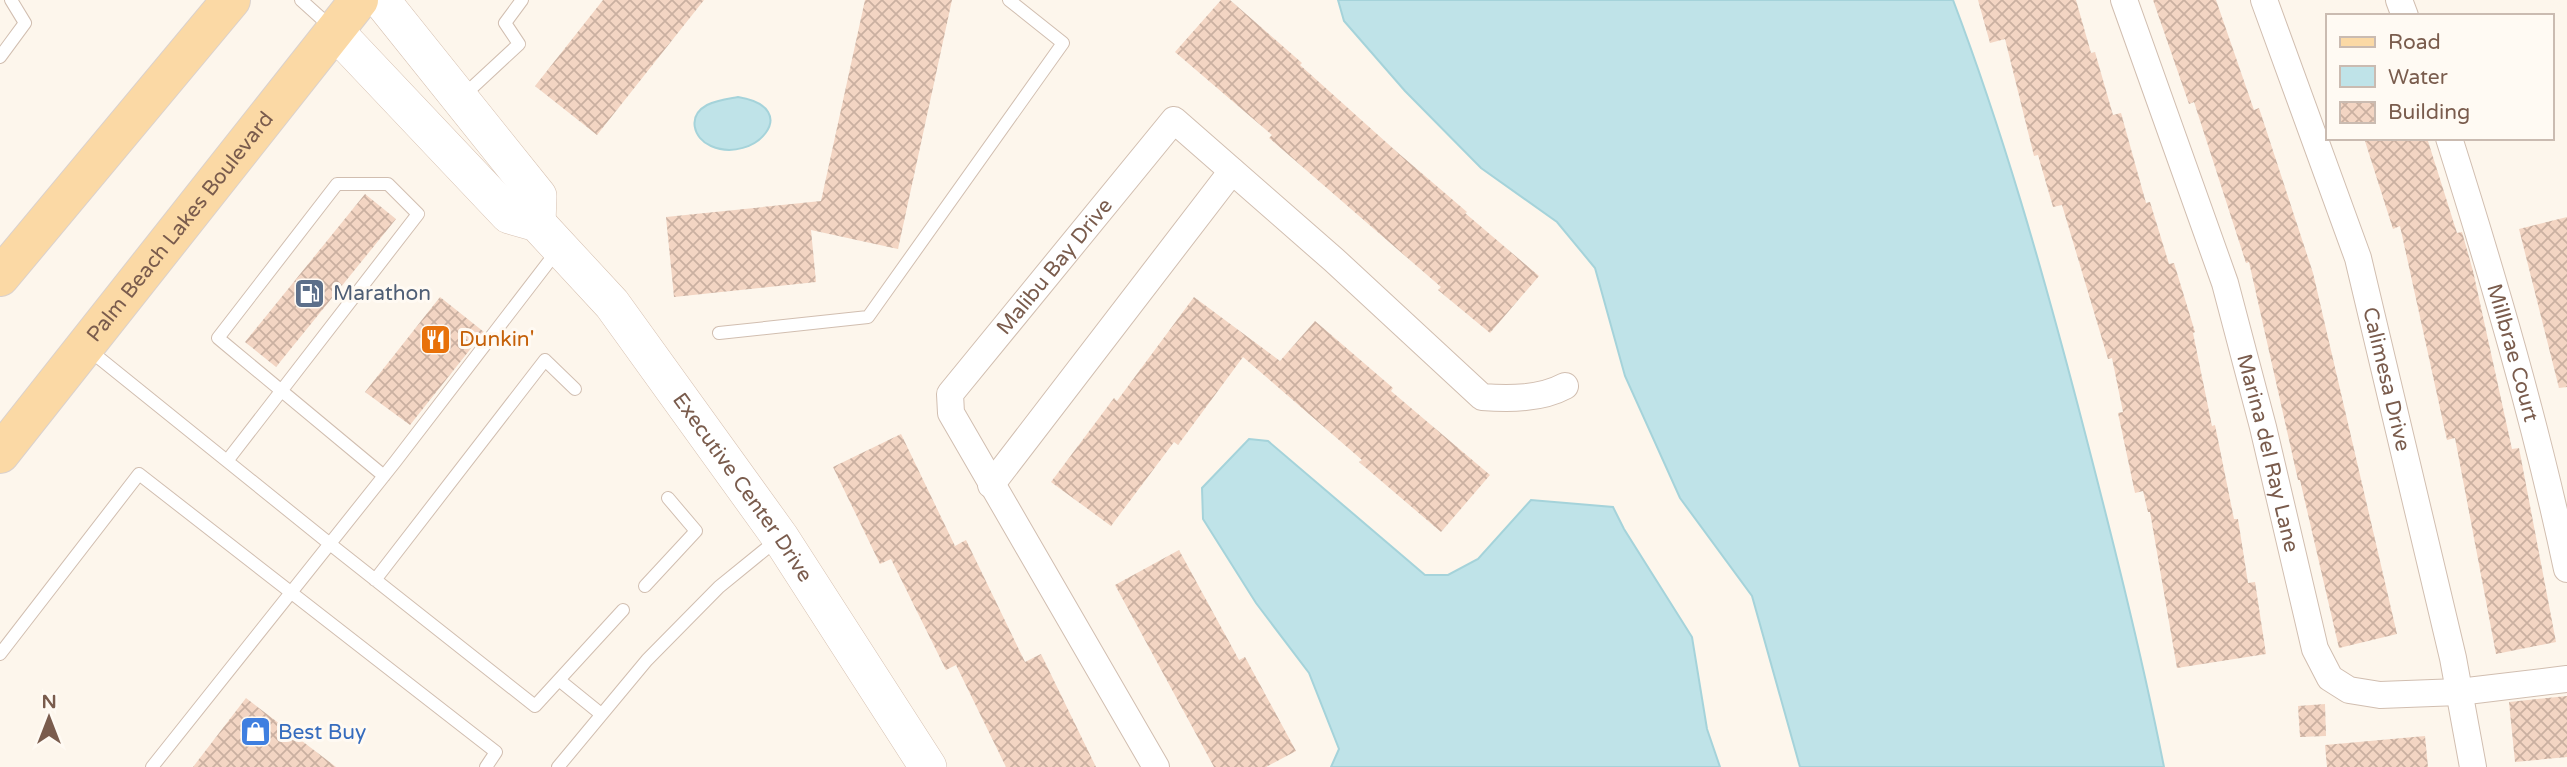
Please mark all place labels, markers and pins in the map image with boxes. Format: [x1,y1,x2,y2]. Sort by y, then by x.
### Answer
fuel station icon: Marathon [293,276,327,310]
place label: Marathon [333,281,431,306]
restaurant icon: Dunkin' [419,322,453,356]
place label: Dunkin' [459,327,534,352]
shop icon: Best Buy [238,715,272,749]
place label: Best Buy [278,720,366,745]

